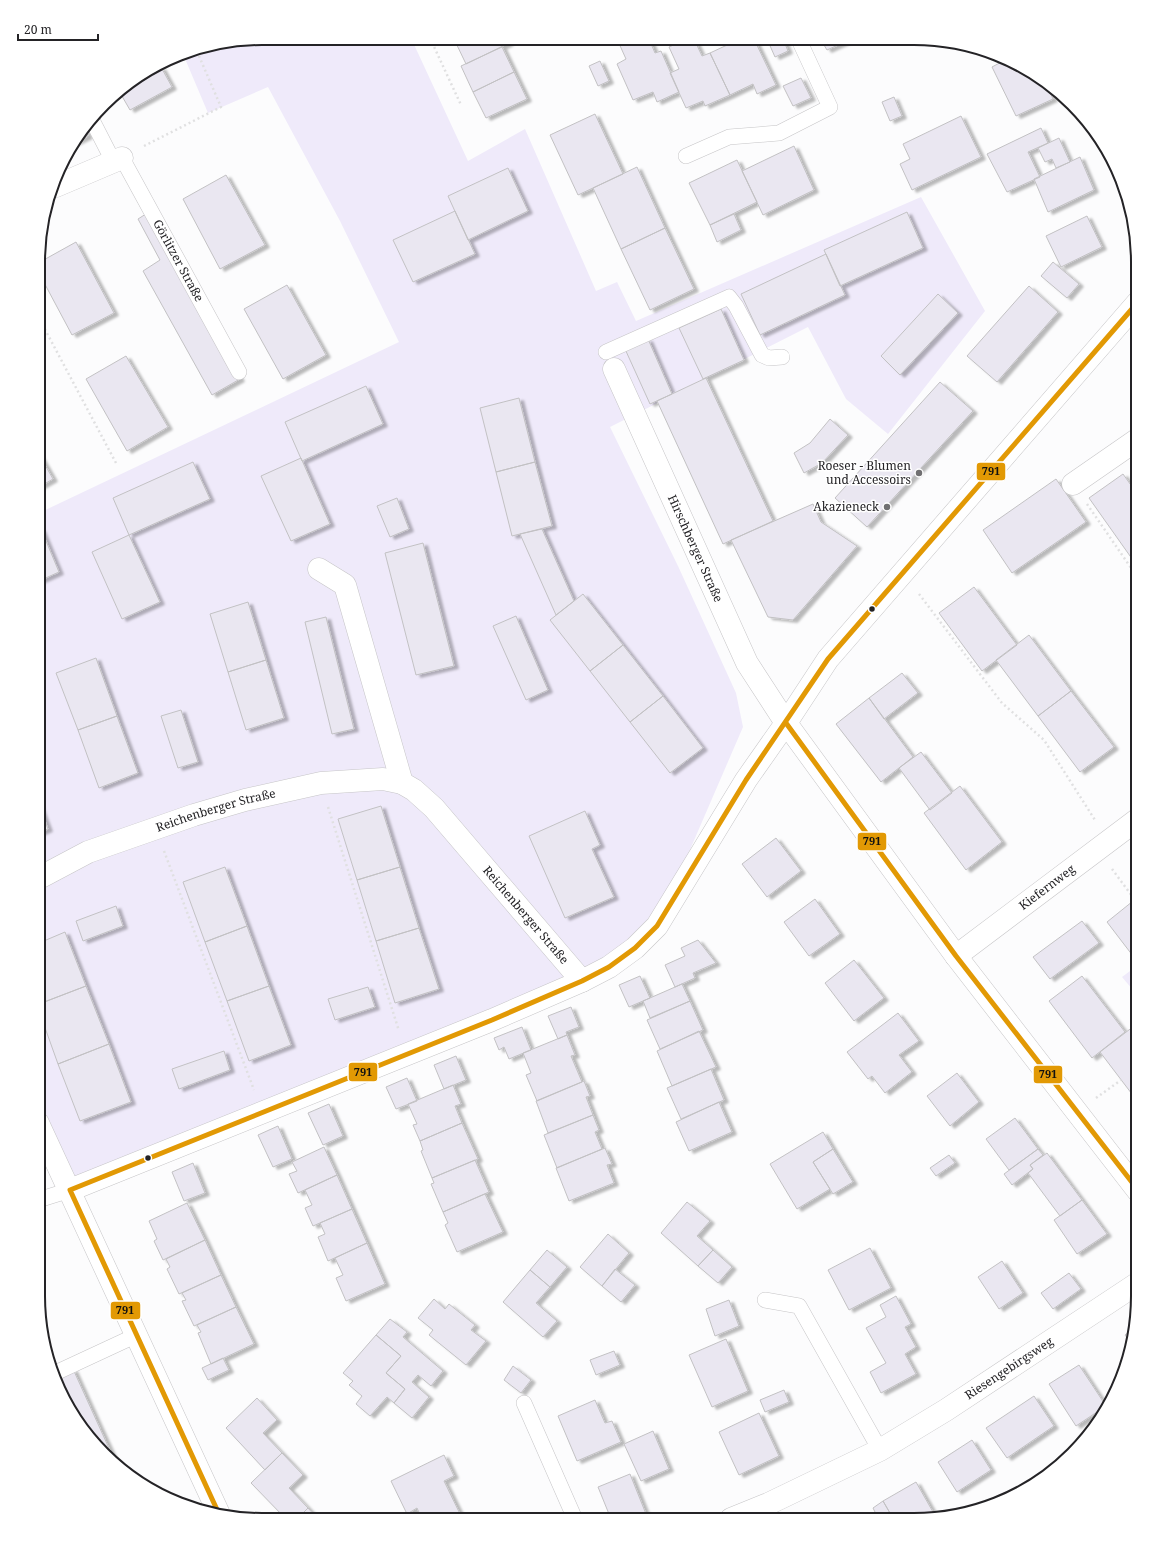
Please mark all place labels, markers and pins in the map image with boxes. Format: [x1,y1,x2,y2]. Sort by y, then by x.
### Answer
place label: Roeser - Blumen und Accessoirs [818,457,911,488]
marker: Roeser - Blumen und Accessoirs [914,468,924,478]
place label: Akazieneck [813,498,880,515]
marker: Akazieneck [882,502,892,512]
unlabelled marker [867,604,877,614]
unlabelled marker [143,1153,153,1163]

